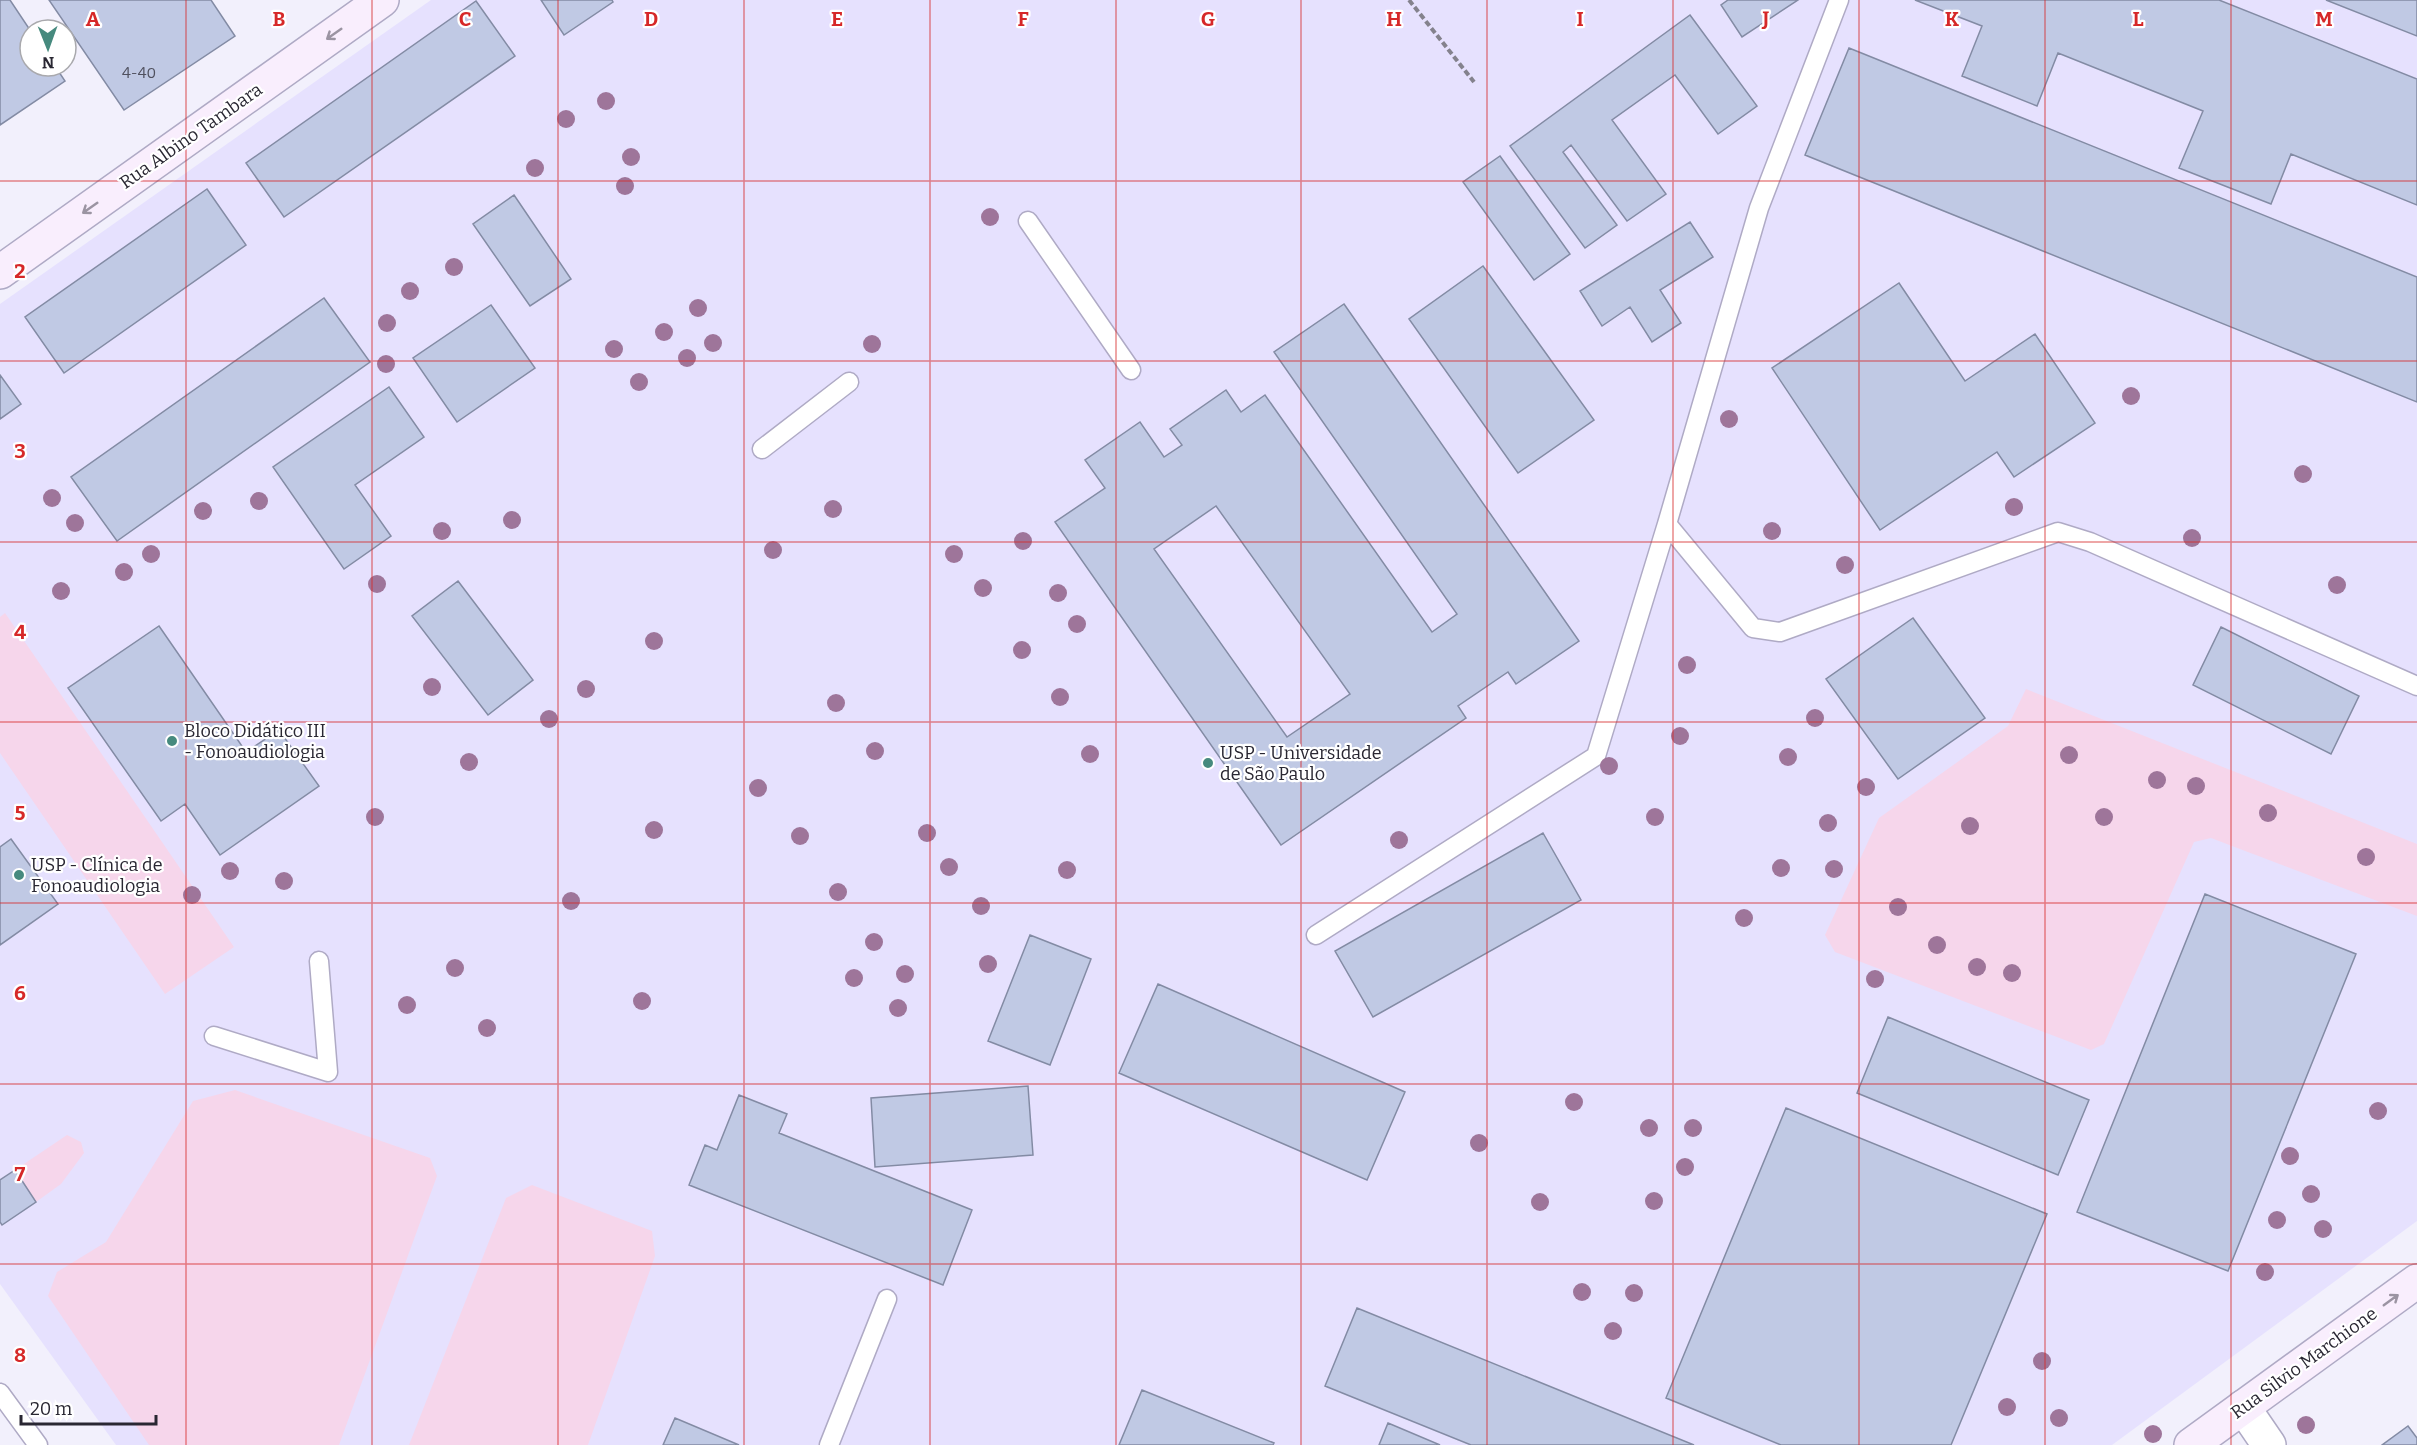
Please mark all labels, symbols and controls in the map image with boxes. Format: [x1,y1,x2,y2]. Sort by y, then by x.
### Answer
text: A [86,7,101,31]
text: B [273,7,286,31]
text: C [459,7,471,31]
text: D [644,7,658,31]
text: E [831,7,843,31]
text: F [1017,7,1029,31]
text: G [1201,7,1215,31]
text: H [1386,7,1402,31]
text: I [1576,7,1584,31]
text: J [1762,7,1770,31]
text: K [1945,7,1960,31]
text: L [2132,7,2144,31]
text: M [2315,7,2333,31]
north arrow [18,18,78,78]
one-way arrow [327,28,343,40]
text: N [42,53,55,72]
house number: 4-40 [122,64,156,82]
street label: Rua Albino Tambara [115,78,267,193]
one-way arrow [83,202,99,214]
text: 2 [14,259,26,283]
text: 3 [14,439,26,463]
text: 4 [14,620,26,644]
place label: Bloco Didático III - Fonoaudiologia [184,720,326,763]
marker: Bloco Didático III - Fonoaudiologia [165,734,179,748]
place label: USP - Universidade de São Paulo [1220,742,1382,785]
marker: USP - Universidade de São Paulo [1201,756,1215,770]
text: 5 [15,801,26,825]
place label: USP - Clínica de Fonoaudiologia [31,854,162,897]
marker: USP - Clínica de Fonoaudiologia [12,868,26,882]
text: 6 [14,981,26,1005]
text: 7 [15,1162,26,1186]
one-way arrow [2383,1294,2399,1306]
street label: Rua Silvio Marchione [2227,1303,2381,1423]
text: 8 [14,1343,26,1367]
scale bar [21,1388,156,1426]
text: 20 m [30,1398,72,1420]

